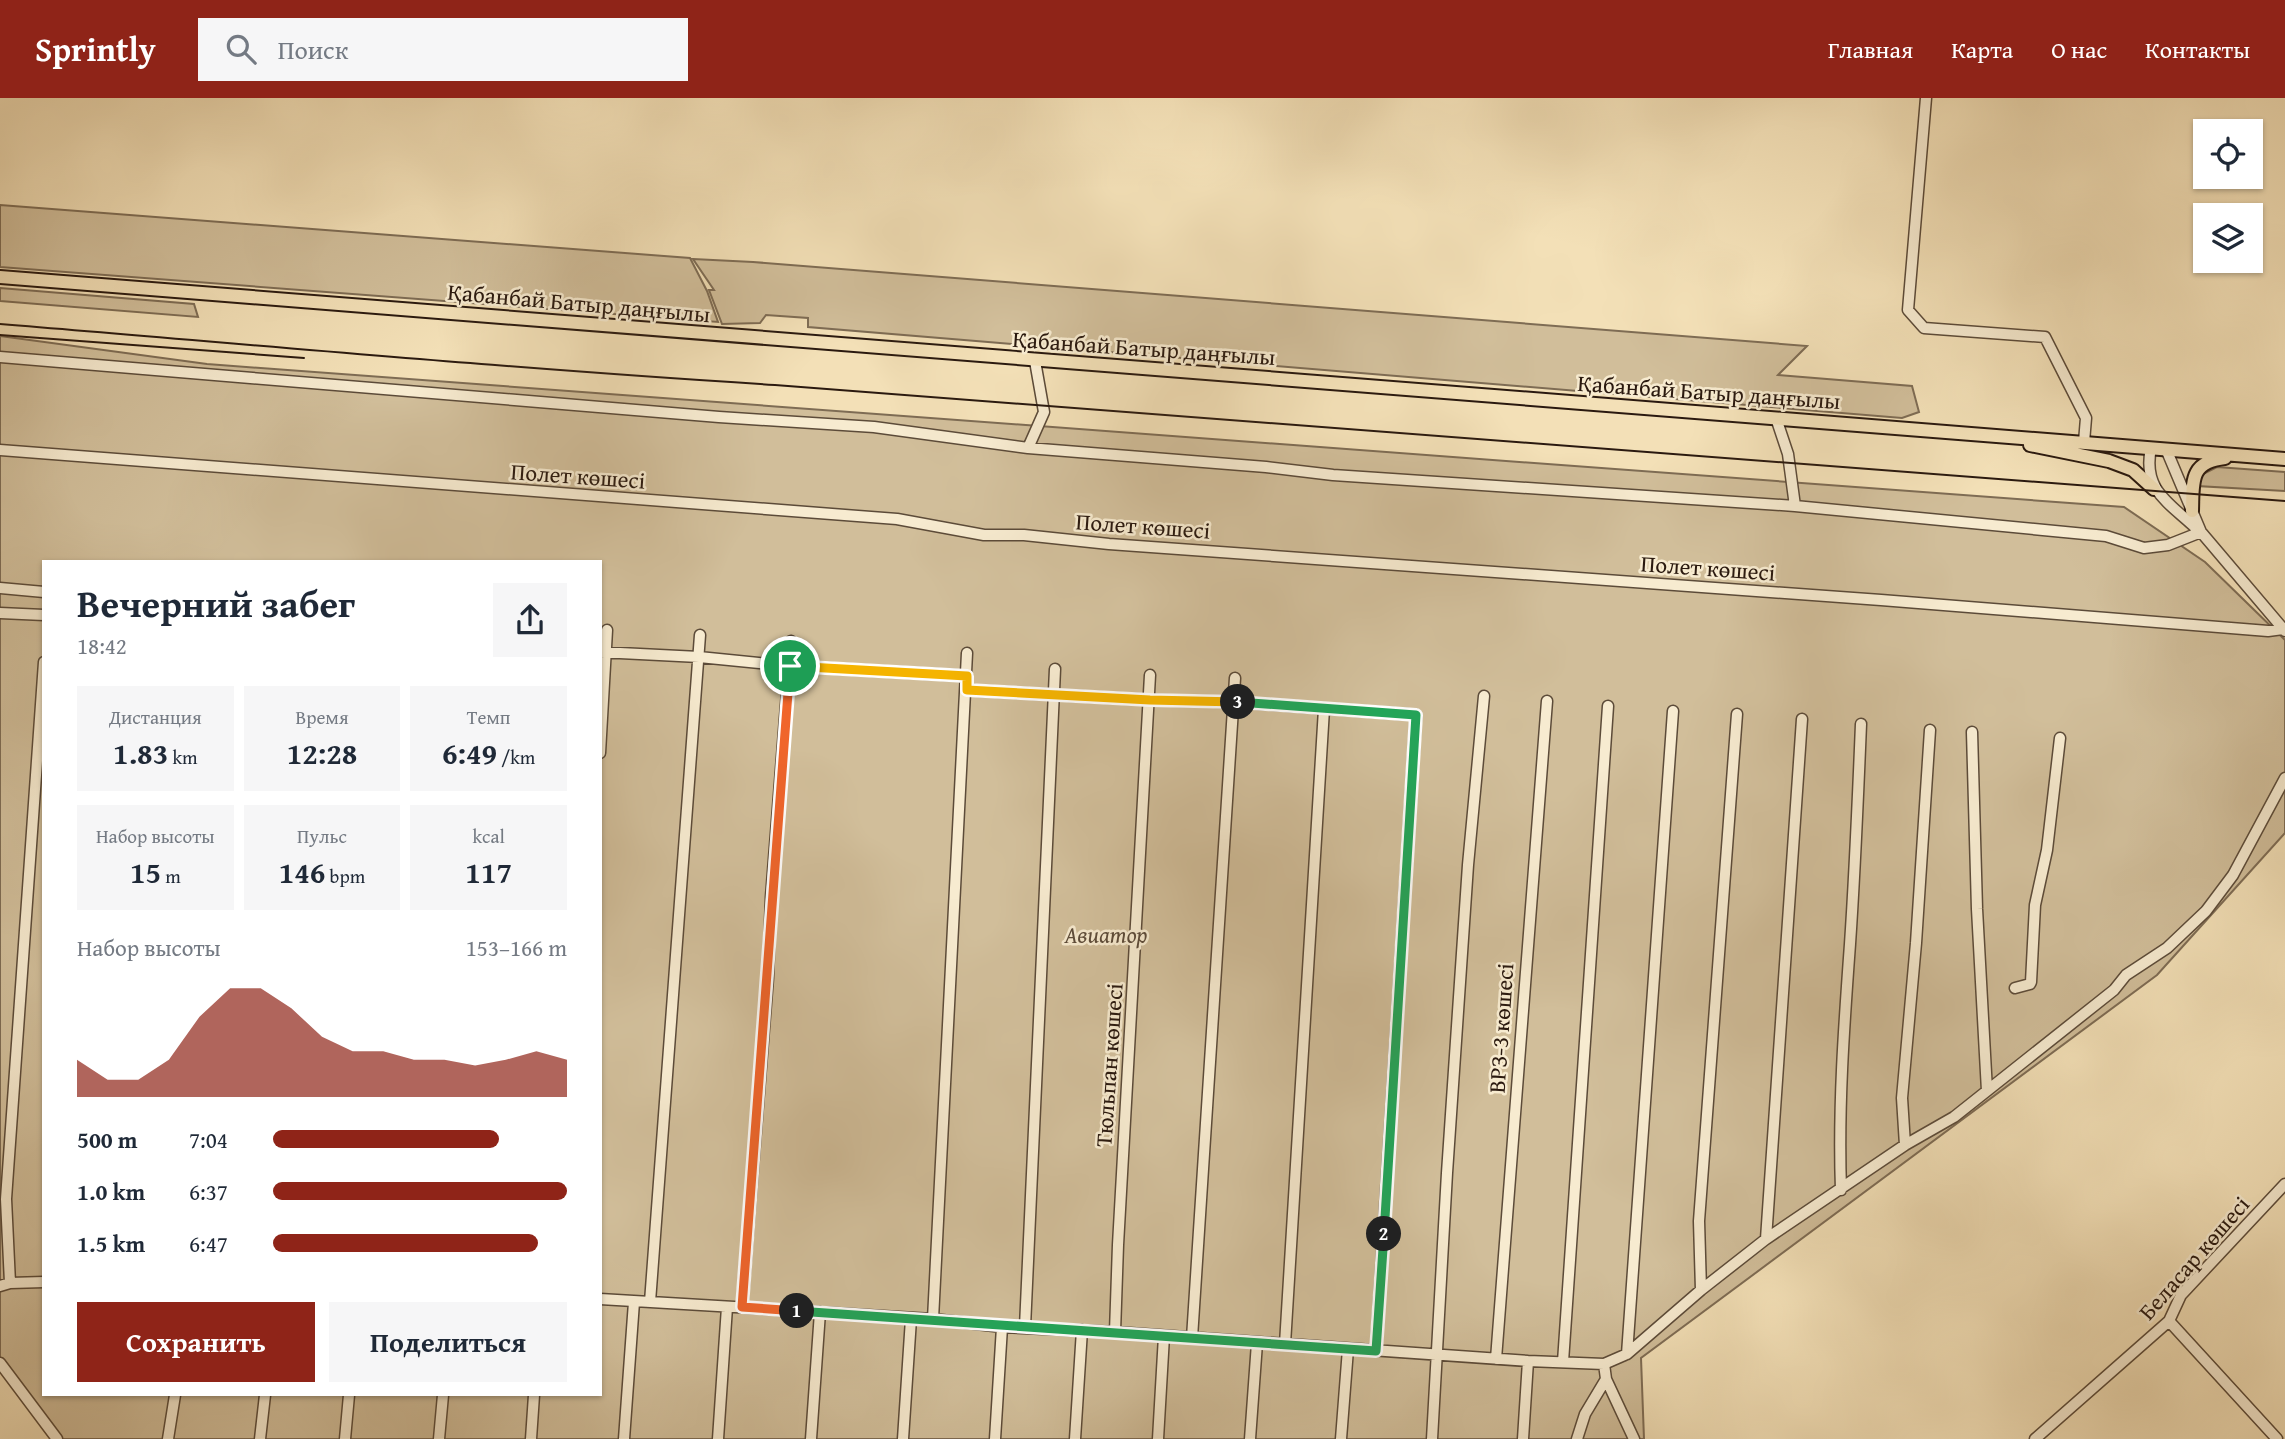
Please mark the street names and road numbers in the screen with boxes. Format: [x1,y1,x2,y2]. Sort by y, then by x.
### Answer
street label: Қабанбай Батыр даңғылы [446,275,712,330]
street label: Қабанбай Батыр даңғылы [1011,322,1277,373]
street label: Қабанбай Батыр даңғылы [1576,366,1842,417]
street label: Полет көшесі [510,454,646,497]
street label: Полет көшесі [1075,504,1211,547]
street label: Полет көшесі [1640,546,1776,589]
street label: ВРЗ-3 көшесі [1480,962,1521,1094]
street label: Тюльпан көшесі [1086,982,1131,1148]
street label: Беласар көшесі [2130,1188,2257,1327]

